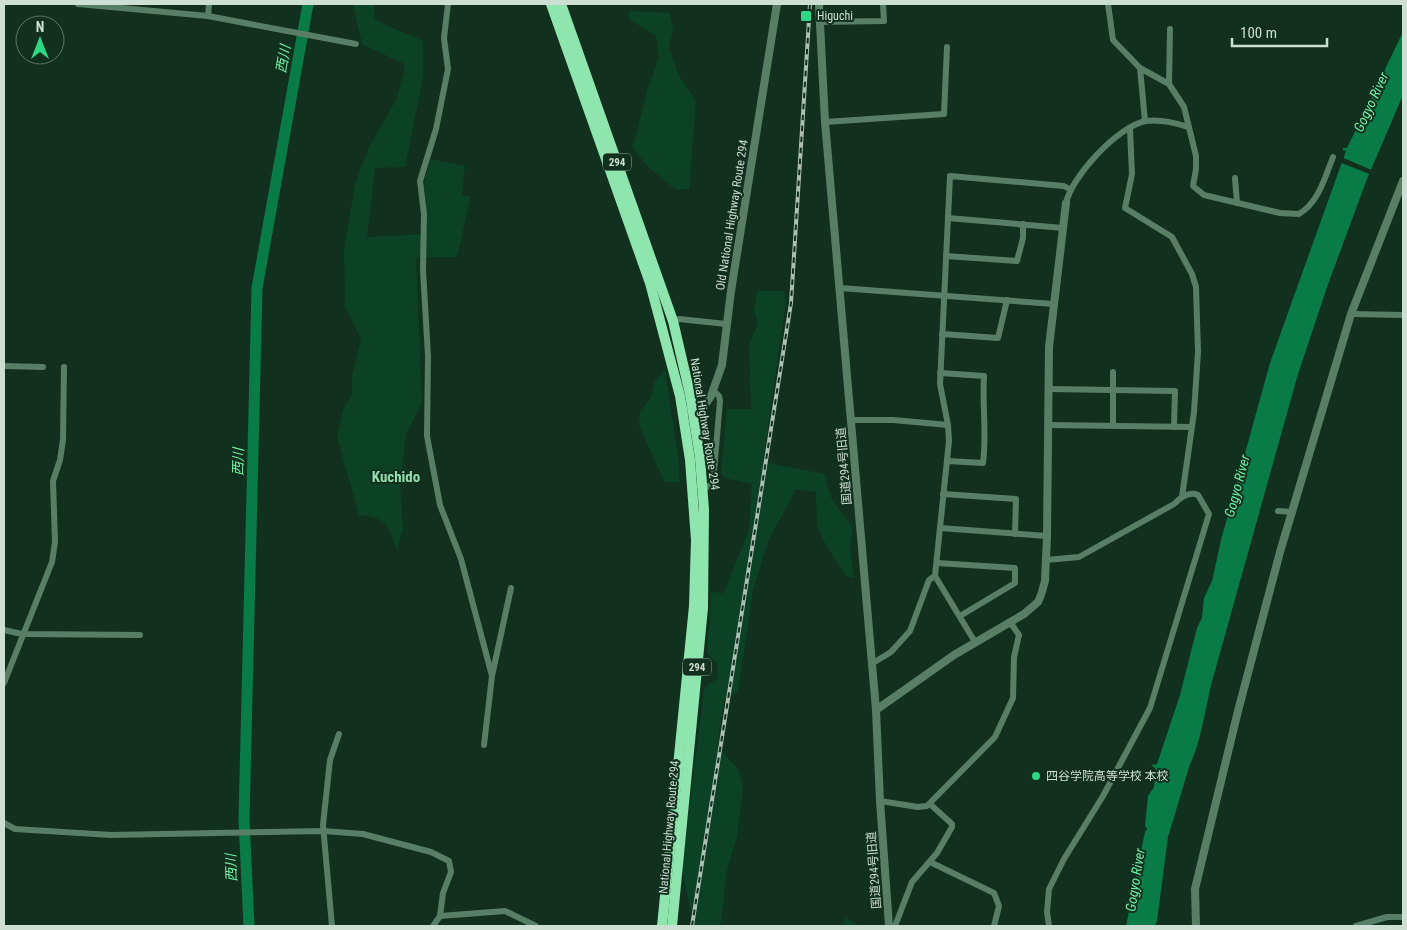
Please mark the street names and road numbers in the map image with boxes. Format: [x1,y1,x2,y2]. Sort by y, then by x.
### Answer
street label: Old National Highway Route 294 [713,139,751,291]
road number: 294 [603,154,631,170]
street label: National Highway Route 294 [688,357,722,491]
street label: 国道294号旧道 [834,427,854,505]
road number: 294 [683,659,711,676]
street label: National Highway Route 294 [656,760,682,894]
street label: 国道294号旧道 [864,831,884,909]

